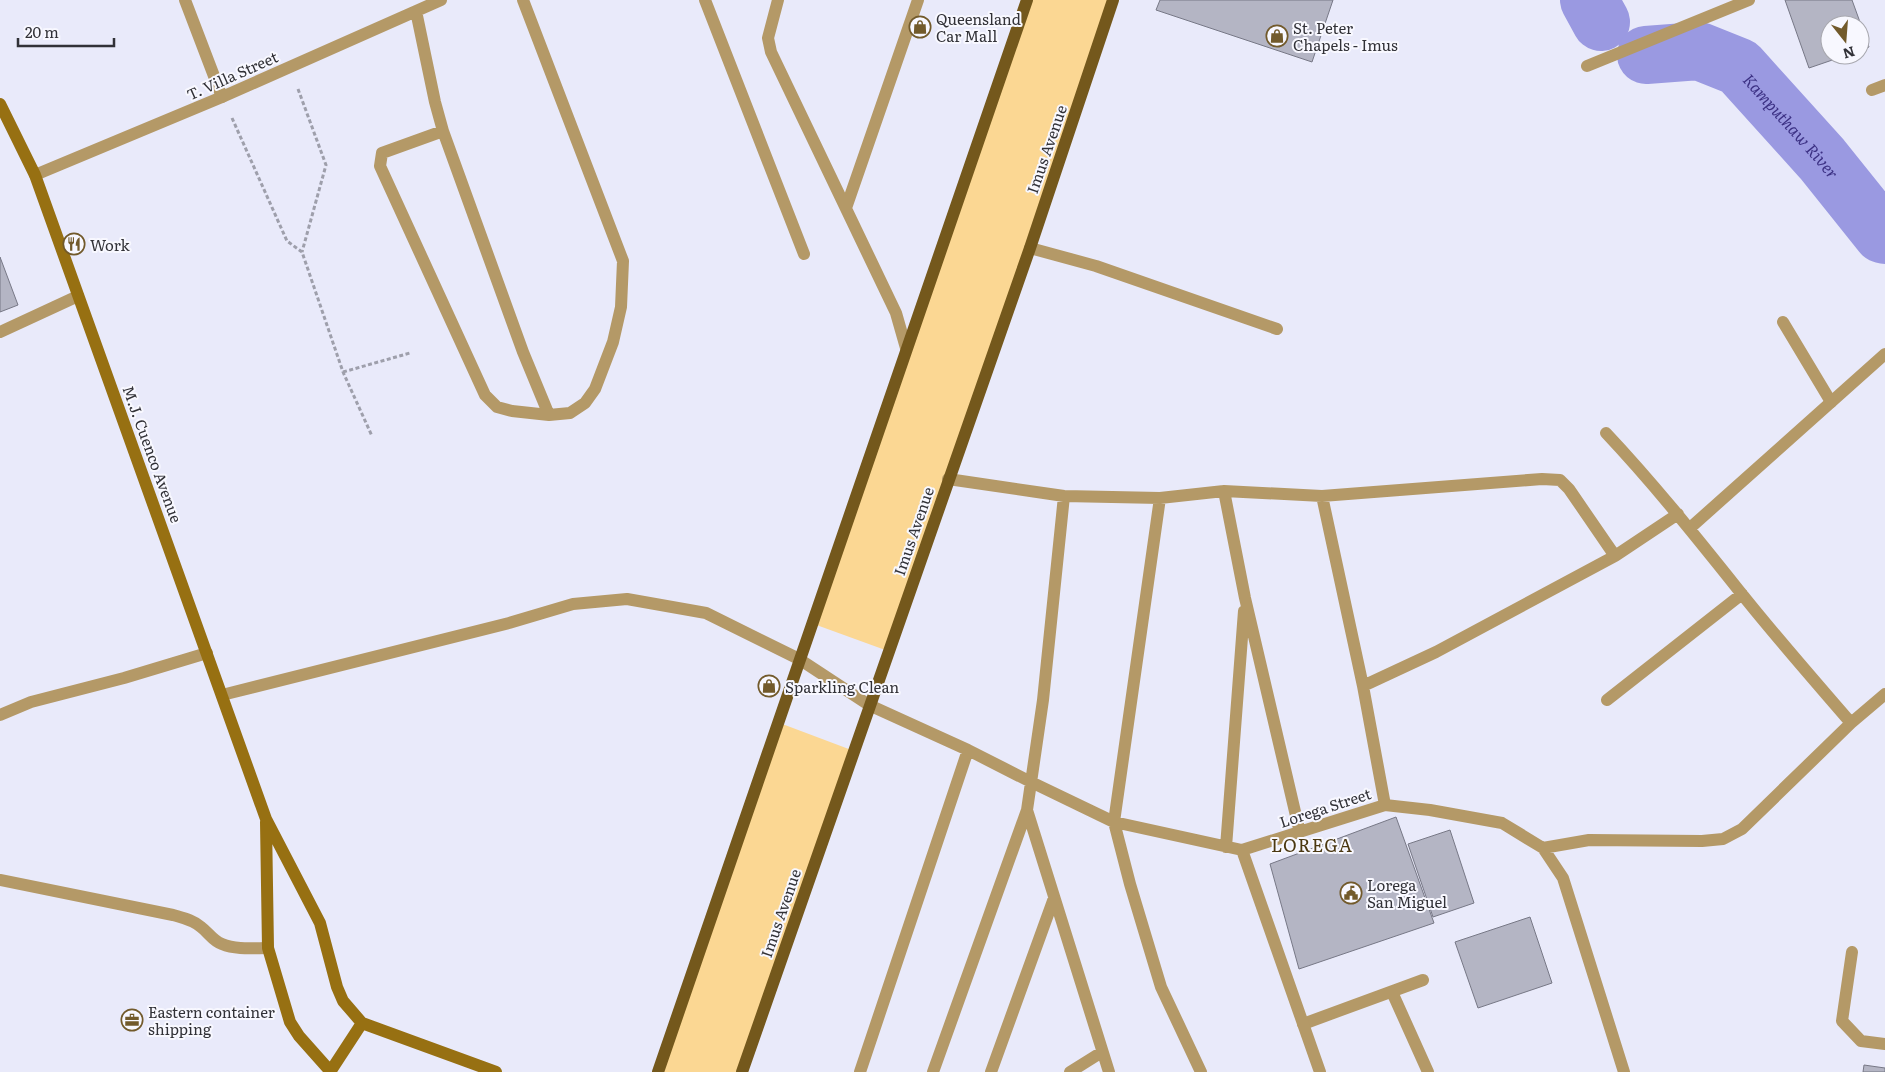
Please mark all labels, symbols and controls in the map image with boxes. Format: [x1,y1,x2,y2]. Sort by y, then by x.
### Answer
place label: Queensland Car Mall [936,7,1021,47]
scale bar [18,15,114,47]
shop icon: Queensland Car Mall [908,15,932,39]
north arrow [1820,15,1870,65]
place label: St. Peter Chapels - Imus [1293,16,1398,56]
text: 20 m [25,20,59,43]
shop icon: St. Peter Chapels - Imus [1265,24,1289,48]
text: N [1840,42,1858,65]
street label: T. Villa Street [183,45,281,105]
water label: Kamputhaw River [1738,68,1845,183]
street label: Imus Avenue [1020,101,1072,196]
restaurant icon: Work [62,232,86,256]
place label: Work [90,233,130,256]
street label: M.J. Cuenco Avenue [117,382,189,526]
street label: Imus Avenue [887,483,939,578]
shop icon: Sparkling Clean [757,674,781,698]
place label: Sparkling Clean [785,675,899,698]
street label: Lorega Street [1276,781,1374,833]
district label: LOREGA [1271,831,1353,858]
street label: Imus Avenue [754,865,806,960]
place label: Lorega San Miguel [1367,873,1447,913]
public building icon: Lorega San Miguel [1339,881,1363,905]
place label: Eastern container shipping [148,1000,275,1040]
office icon: Eastern container shipping [120,1008,144,1032]

